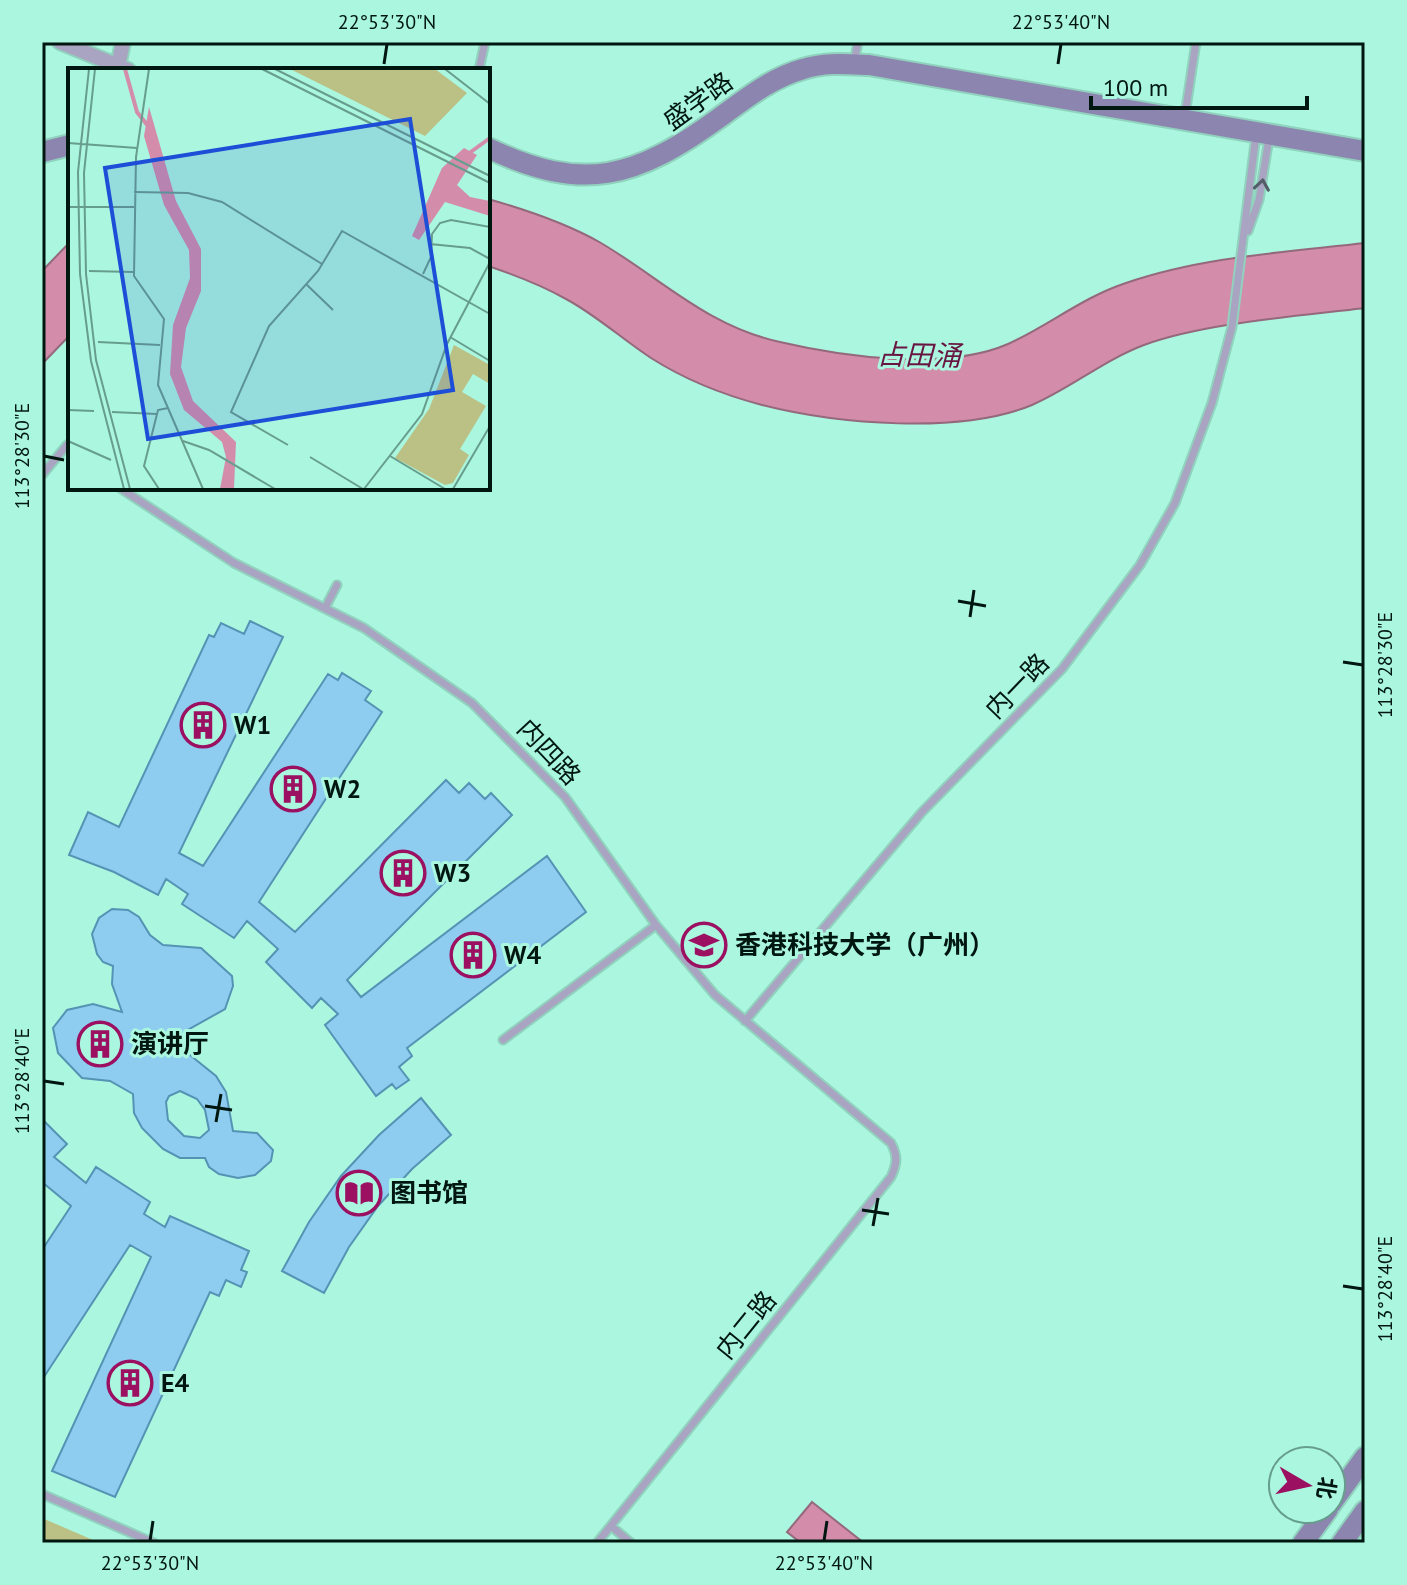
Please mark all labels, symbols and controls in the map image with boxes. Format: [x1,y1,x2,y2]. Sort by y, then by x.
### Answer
text: 22°53'30"N [338,9,436,35]
text: 22°53'40"N [1012,9,1110,35]
scale bar [1091,60,1307,110]
street label: 盛学路 [656,64,739,137]
inset map [68,68,490,490]
text: 100 m [1103,72,1168,103]
one-way arrow [1253,179,1270,192]
water label: 占田涌 [877,335,964,374]
text: 113°28'30"E [9,403,35,509]
text: 113°28'30"E [1372,612,1398,718]
street label: 内一路 [978,646,1056,725]
building icon: W1 [179,701,227,749]
place label: W1 [234,708,271,741]
street label: 内四路 [511,712,588,791]
building icon: W2 [269,765,317,813]
place label: W2 [324,772,361,805]
building icon: W3 [379,849,427,897]
place label: W3 [434,856,471,889]
school or university icon: 香港科技大学（广州） [680,921,728,969]
place label: 香港科技大学（广州） [735,928,995,961]
building icon: W4 [449,931,497,979]
place label: W4 [504,938,541,971]
building icon: 演讲厅 [76,1020,124,1068]
place label: 演讲厅 [131,1027,209,1060]
text: 113°28'40"E [9,1028,35,1134]
library icon: 图书馆 [335,1169,383,1217]
place label: 图书馆 [390,1176,468,1209]
text: 113°28'40"E [1372,1236,1398,1342]
street label: 内二路 [708,1284,783,1365]
building icon: E4 [106,1359,154,1407]
place label: E4 [161,1366,190,1399]
north arrow [1267,1445,1347,1525]
text: 北 [1311,1475,1342,1501]
text: 22°53'30"N [101,1550,199,1576]
text: 22°53'40"N [775,1550,873,1576]

